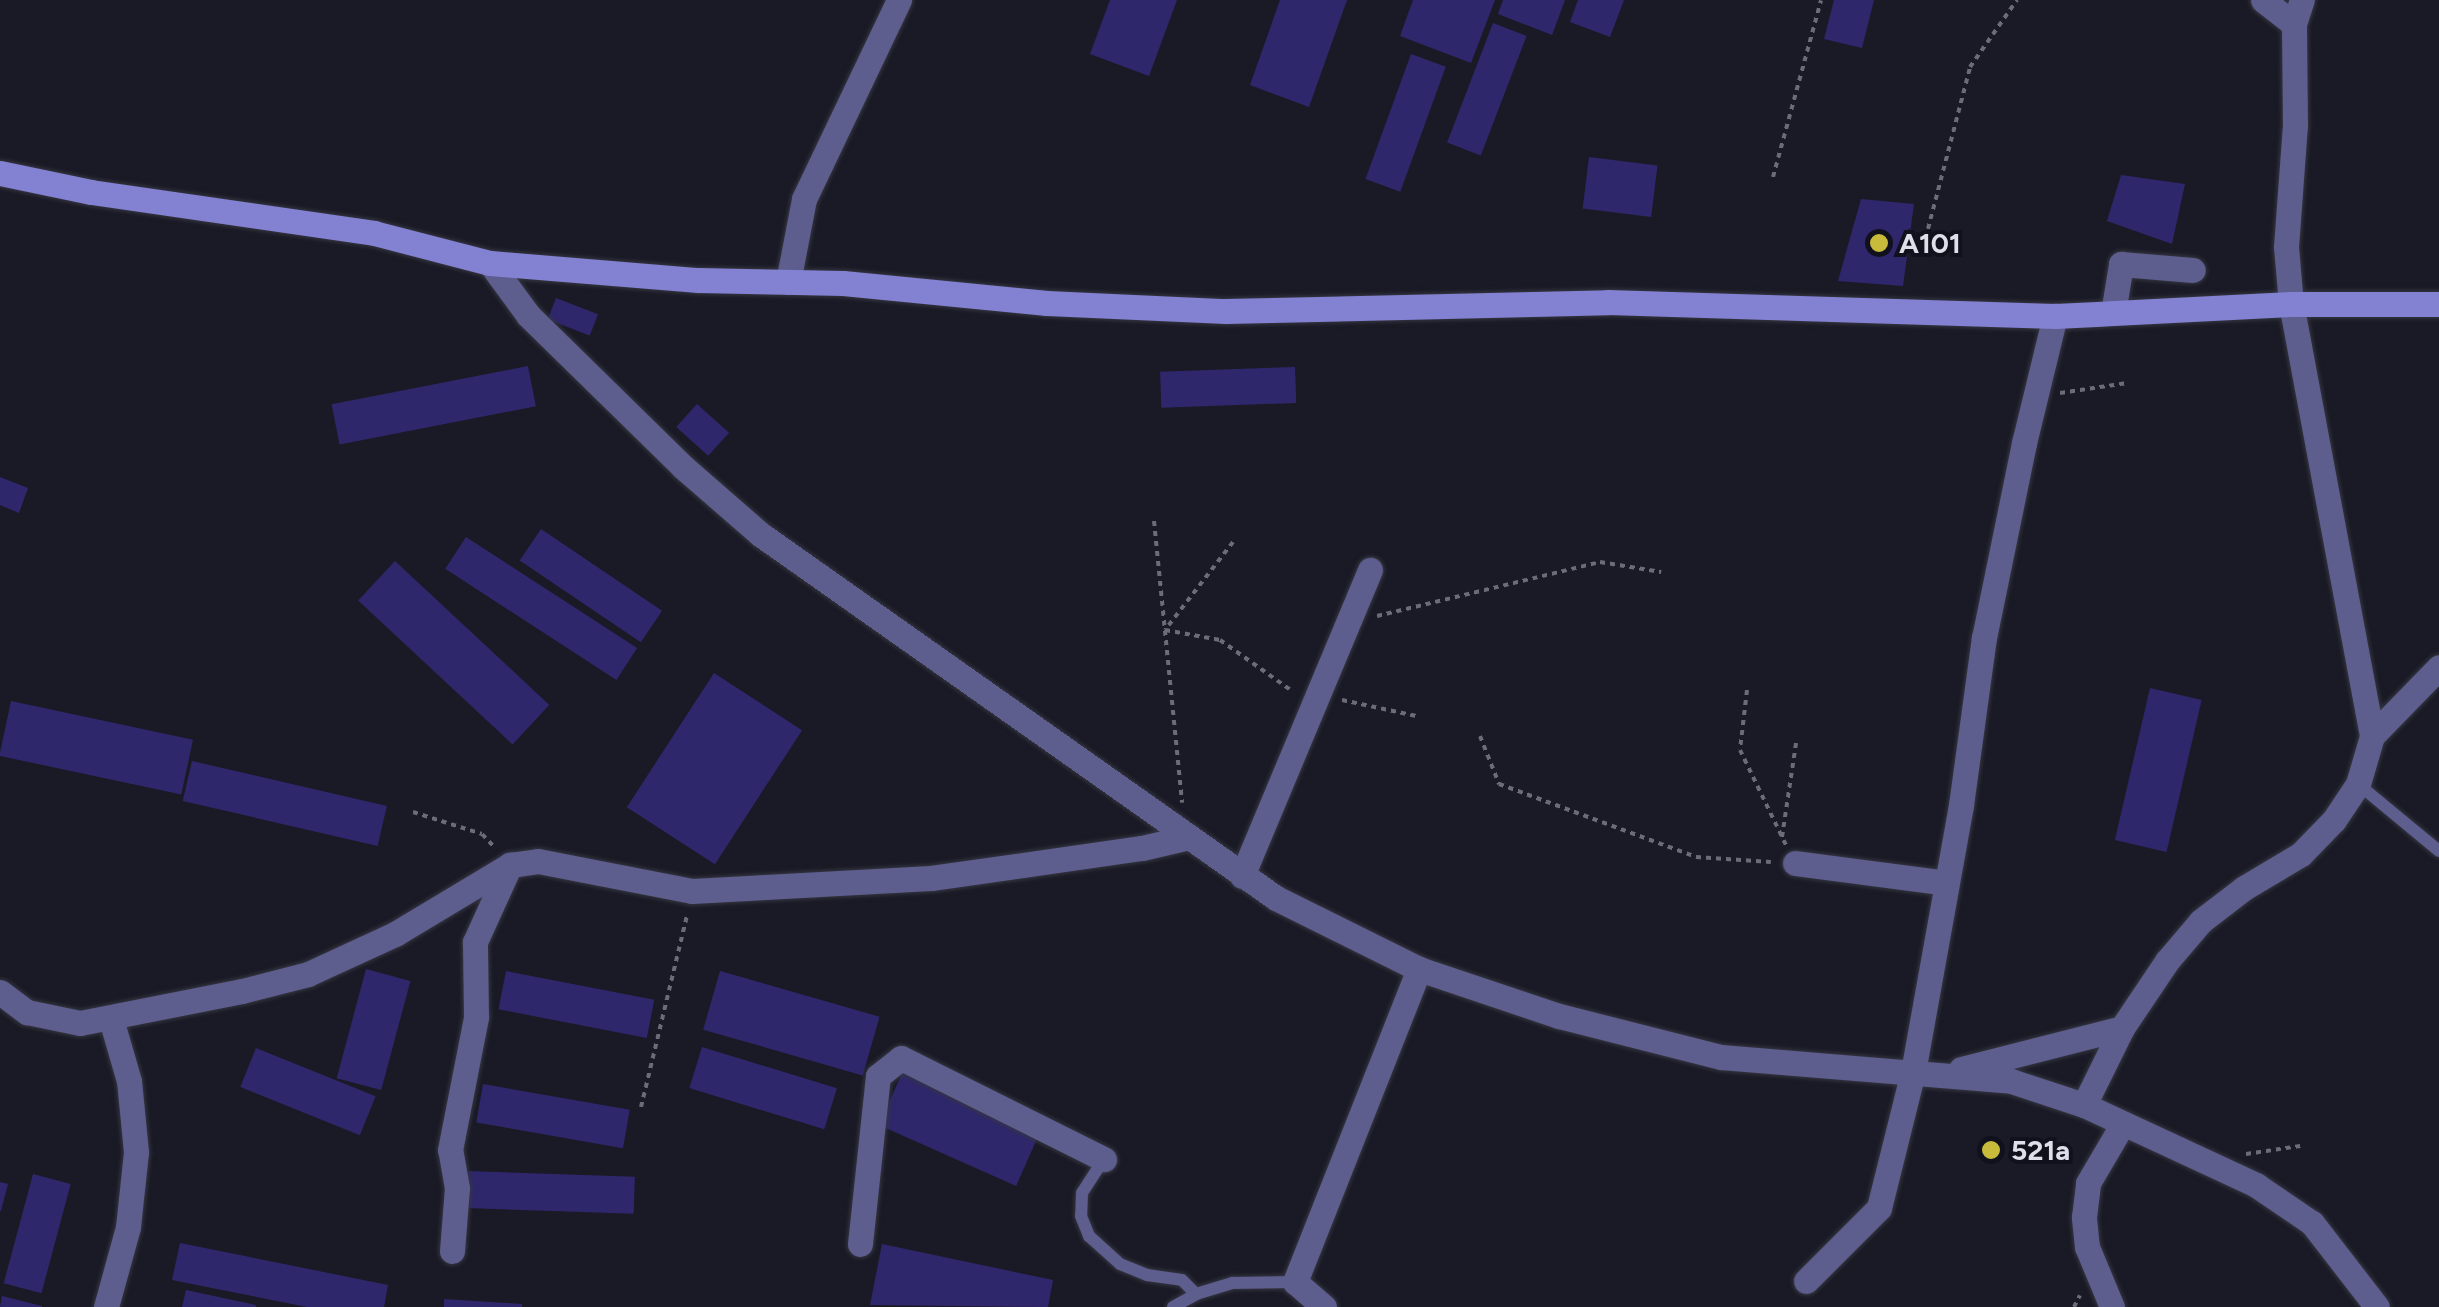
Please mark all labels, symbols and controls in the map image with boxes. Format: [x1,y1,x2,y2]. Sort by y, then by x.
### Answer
place label: A101 [1899,226,1961,260]
marker: A101 [1868,232,1890,254]
place label: 521a [2011,1133,2070,1167]
marker: 521a [1980,1139,2002,1161]

